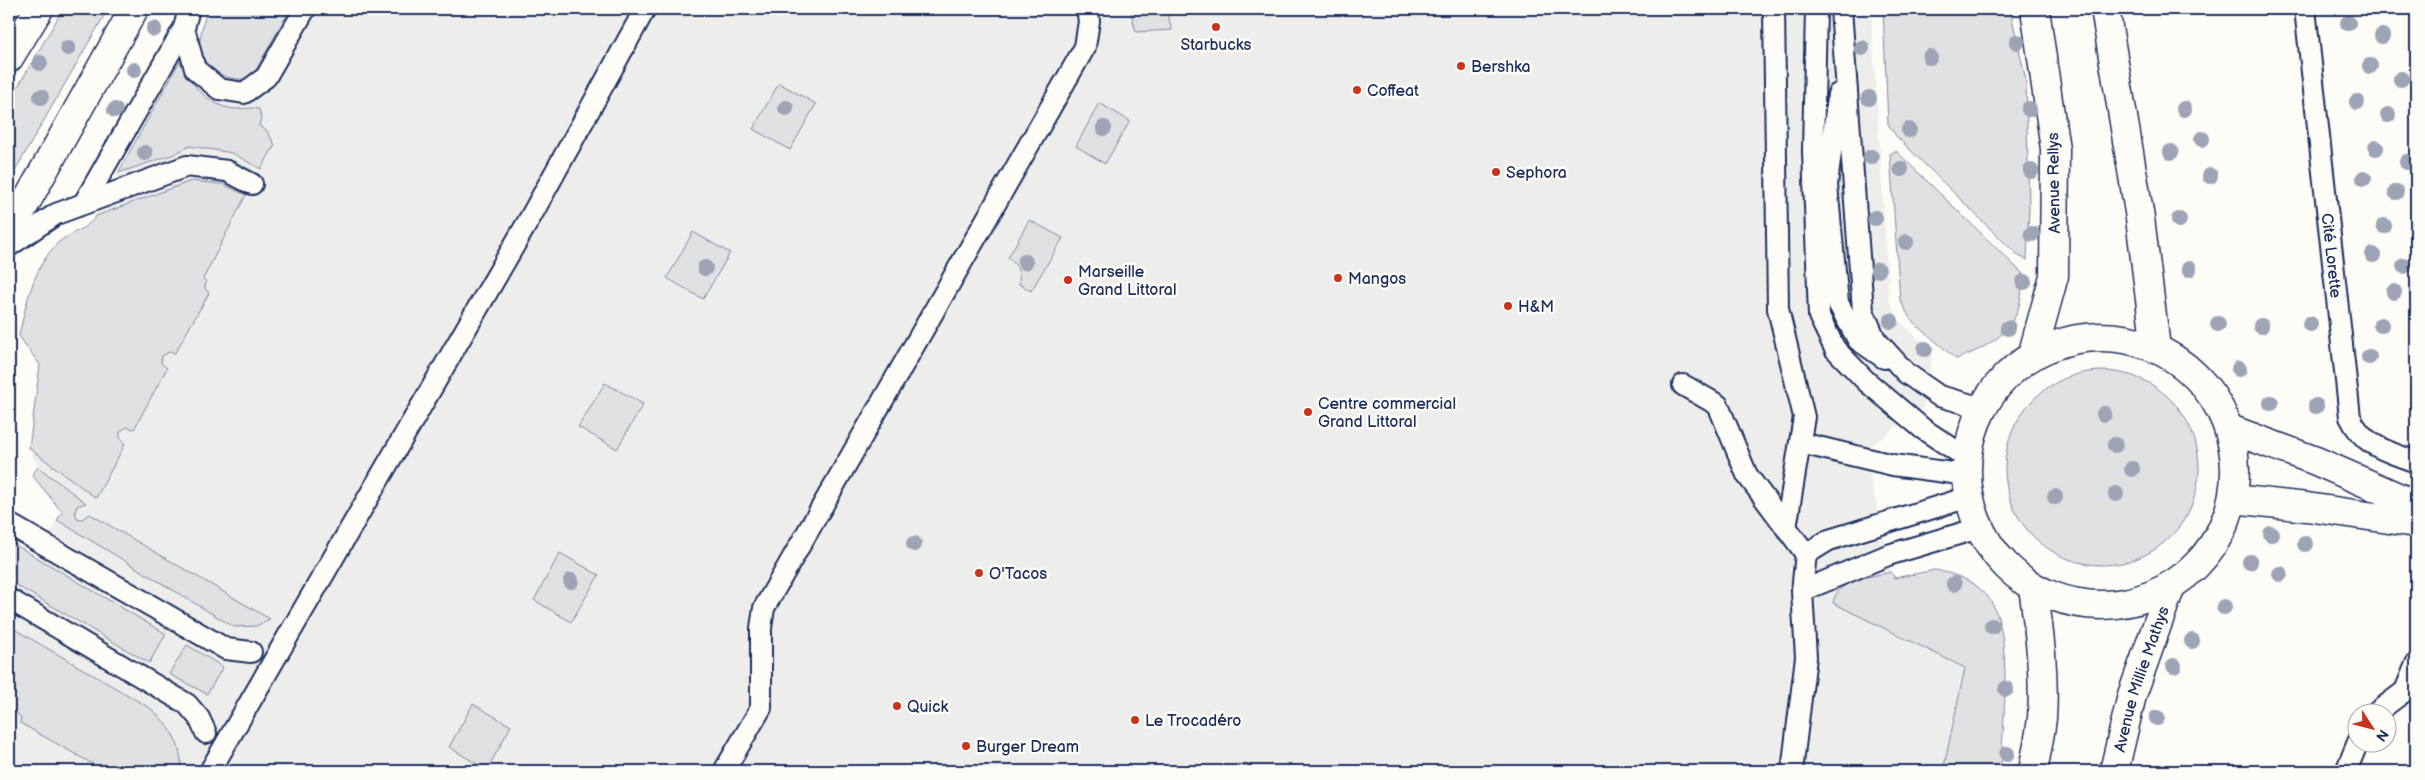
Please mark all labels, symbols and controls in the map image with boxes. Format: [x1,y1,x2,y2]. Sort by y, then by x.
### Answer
marker: Starbucks [1210,21,1222,33]
place label: Starbucks [1181,36,1252,55]
place label: Bershka [1471,58,1531,77]
marker: Bershka [1455,60,1467,72]
place label: Coffeat [1367,82,1419,101]
marker: Coffeat [1351,84,1363,96]
street label: Avenue Rellys [2044,132,2065,234]
place label: Sephora [1506,164,1567,183]
marker: Sephora [1490,166,1502,178]
street label: Cité Lorette [2317,212,2345,300]
place label: Marseille Grand Littoral [1078,263,1176,300]
place label: Mangos [1348,270,1406,289]
marker: Mangos [1332,272,1344,284]
marker: Marseille Grand Littoral [1062,274,1074,286]
place label: H&M [1518,298,1554,317]
marker: H&M [1502,300,1514,312]
place label: Centre commercial Grand Littoral [1318,395,1456,432]
marker: Centre commercial Grand Littoral [1302,406,1314,418]
place label: O'Tacos [989,565,1047,584]
marker: O'Tacos [973,567,985,579]
street label: Avenue Millie Mathys [2111,604,2174,754]
place label: Quick [907,698,949,717]
marker: Quick [891,700,903,712]
north arrow [2348,702,2398,752]
place label: Le Trocadéro [1145,712,1241,731]
marker: Le Trocadéro [1129,714,1141,726]
text: N [2372,726,2392,745]
place label: Burger Dream [976,738,1079,757]
marker: Burger Dream [960,740,972,752]

